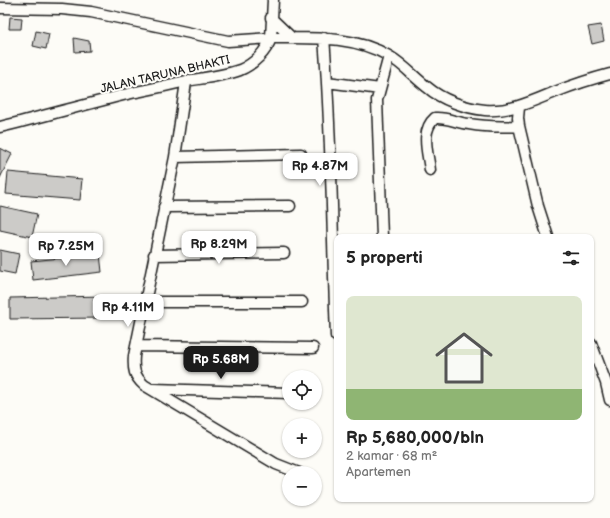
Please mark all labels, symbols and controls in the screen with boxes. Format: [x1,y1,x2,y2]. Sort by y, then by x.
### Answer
street label: JALAN TARUNA BHAKTI [99,52,232,97]
pin: Rp 4.87M [279,153,361,187]
text: Rp 4.87M [292,158,348,174]
pin: Rp 8.29M [178,231,260,265]
pin: Rp 7.25M [25,233,107,267]
text: Rp 8.29M [190,236,248,252]
text: Rp 7.25M [38,238,94,254]
icon: filters [560,247,582,269]
text: 5 properti [346,248,423,268]
pin: Rp 4.11M [87,294,169,328]
text: Rp 4.11M [102,299,154,315]
icon: home [428,322,500,394]
pin: Rp 5.68M [180,346,262,380]
text: Rp 5.68M [192,351,250,367]
map controls [282,370,322,506]
button: locate [282,370,322,410]
button: + [282,418,322,458]
text: Rp 5,680,000/bln [346,428,484,448]
text: 2 kamar · 68 m² [346,448,437,464]
text: Apartemen [346,464,411,480]
button: − [282,466,322,506]

